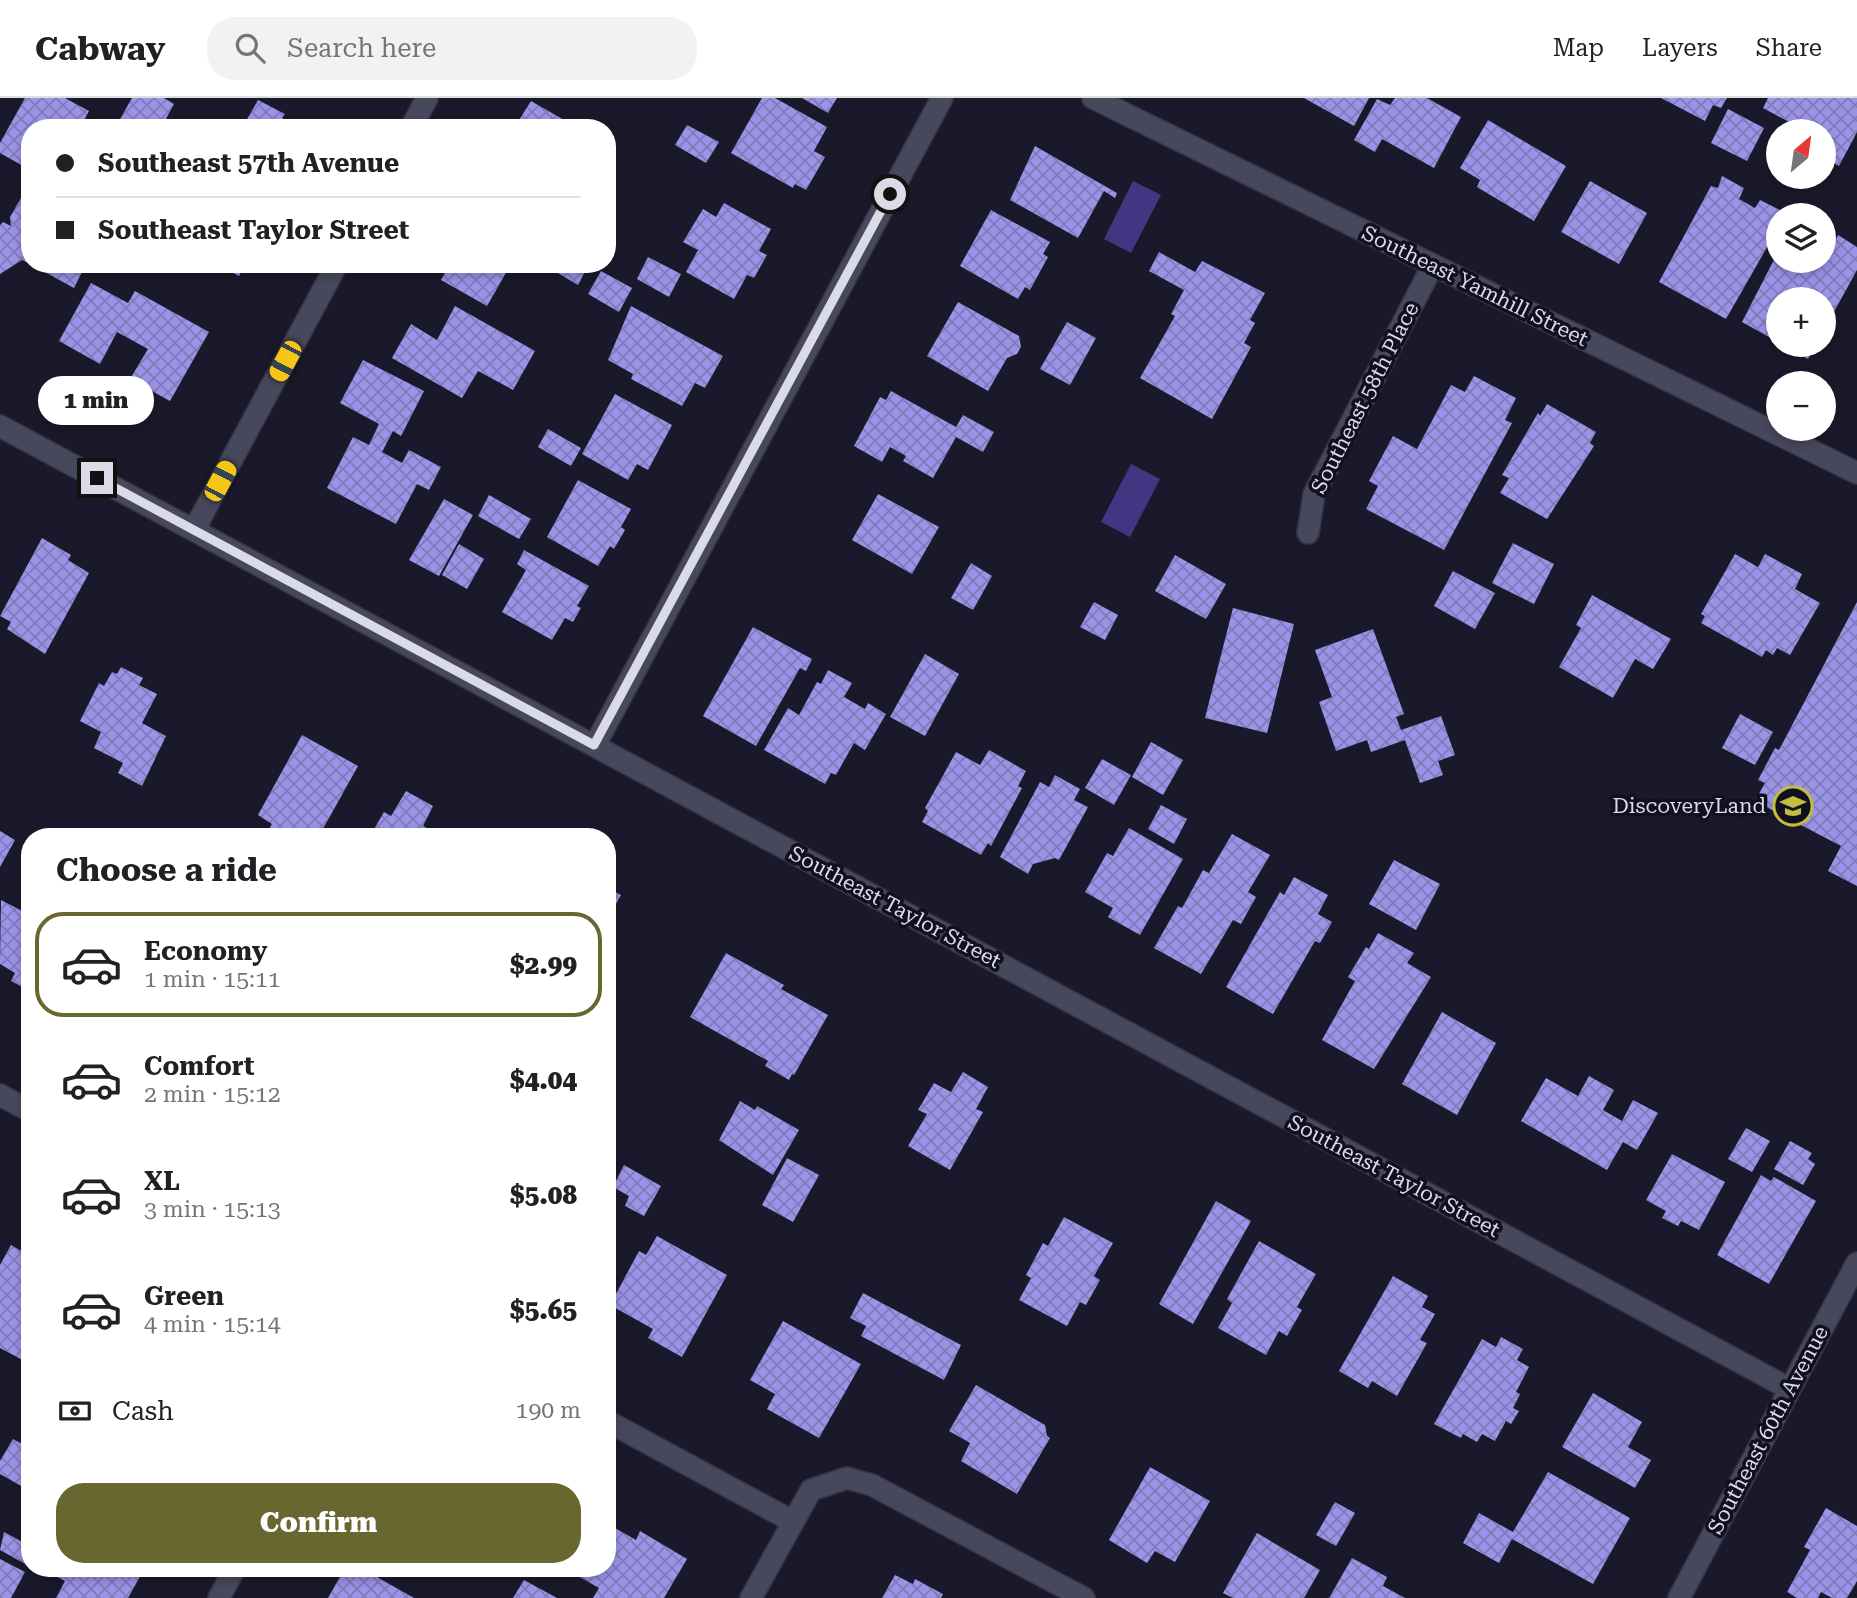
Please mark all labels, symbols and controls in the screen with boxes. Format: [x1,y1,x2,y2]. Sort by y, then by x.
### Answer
search box [207,17,697,80]
text: Cabway [35,29,165,68]
icon: search [231,29,269,67]
text: Search here [287,33,436,63]
text: Map [1553,34,1604,62]
text: Layers [1642,34,1718,62]
text: Share [1756,34,1822,62]
north arrow [1766,119,1836,189]
map controls [1766,119,1836,441]
text: Southeast 57th Avenue [98,148,399,178]
route start [874,178,906,210]
button: layers [1766,203,1836,273]
text: Southeast Taylor Street [98,215,409,245]
street label: Southeast Yamhill Street [1358,221,1592,351]
button: + [1766,287,1836,357]
street label: Southeast 58th Place [1306,298,1424,498]
car [266,338,305,384]
button: − [1766,371,1836,441]
callout: 1 min [39,376,155,426]
text: 1 min [64,387,128,414]
car [201,458,240,504]
route end [81,462,113,494]
school or university icon: DiscoveryLand [1772,785,1814,827]
place label: DiscoveryLand [1613,794,1767,818]
street label: Southeast Taylor Street [785,841,1005,973]
text: Choose a ride [56,851,277,889]
icon: car [60,933,123,996]
text: Economy [144,936,267,966]
text: $2.99 [510,950,577,980]
text: 1 min · 15:11 [144,966,281,993]
icon: car [60,1048,123,1111]
text: Comfort [144,1051,254,1081]
text: $4.04 [510,1065,577,1095]
text: 2 min · 15:12 [144,1081,281,1108]
street label: Southeast Taylor Street [1284,1110,1504,1242]
icon: car [60,1163,123,1226]
text: XL [144,1166,180,1196]
text: $5.08 [510,1180,577,1210]
text: 3 min · 15:13 [144,1196,281,1223]
icon: car [60,1278,123,1341]
text: Green [144,1281,224,1311]
text: $5.65 [510,1295,577,1325]
text: 4 min · 15:14 [144,1311,281,1338]
street label: Southeast 60th Avenue [1703,1322,1833,1538]
icon: cash [56,1392,94,1430]
text: Cash [112,1396,174,1426]
text: 190 m [516,1397,581,1424]
button: Confirm [56,1483,581,1563]

